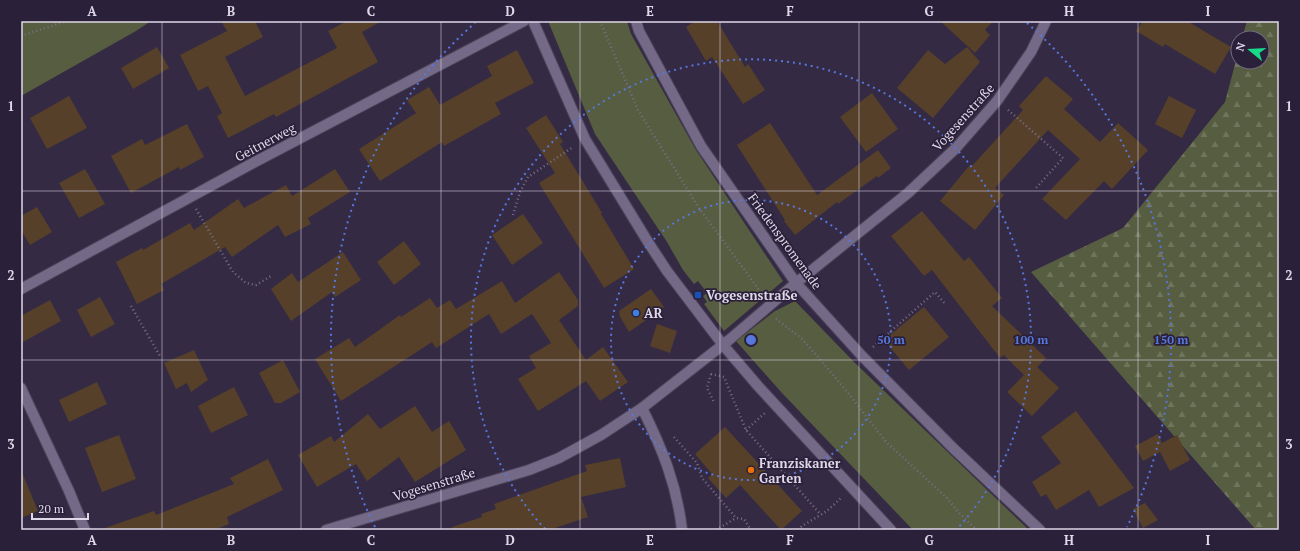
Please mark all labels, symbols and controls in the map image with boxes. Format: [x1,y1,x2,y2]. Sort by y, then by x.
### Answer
text: A [87,2,97,20]
text: B [227,2,235,20]
text: C [367,2,375,20]
text: D [505,2,515,20]
text: E [646,2,654,20]
text: F [786,2,794,20]
text: G [924,2,934,20]
text: H [1064,2,1074,20]
text: I [1206,2,1211,20]
north arrow [1230,30,1270,70]
text: N [1233,40,1249,53]
street label: Vogesenstraße [928,79,998,155]
text: 1 [7,97,15,115]
text: 1 [1285,97,1293,115]
street label: Geitnerweg [231,118,299,166]
street label: Friedenspromenade [744,189,826,293]
text: 2 [7,266,15,284]
text: 2 [1285,266,1293,284]
place label: Vogesenstraße [706,286,798,304]
marker: Vogesenstraße [693,290,703,300]
place label: AR [644,304,663,322]
marker: AR [631,308,641,318]
text: 50 m [877,332,905,347]
text: 100 m [1014,332,1048,347]
text: 150 m [1154,332,1188,347]
centre of rings [744,333,758,347]
text: 3 [7,435,15,453]
text: 3 [1285,435,1293,453]
place label: Franziskaner Garten [759,454,841,487]
street label: Vogesenstraße [391,463,477,505]
marker: Franziskaner Garten [746,465,756,475]
scale bar [32,495,88,521]
text: 20 m [38,501,65,516]
text: A [87,531,97,549]
text: B [227,531,235,549]
text: C [367,531,375,549]
text: D [505,531,515,549]
text: E [646,531,654,549]
text: F [786,531,794,549]
text: G [924,531,934,549]
text: H [1064,531,1074,549]
text: I [1206,531,1211,549]

